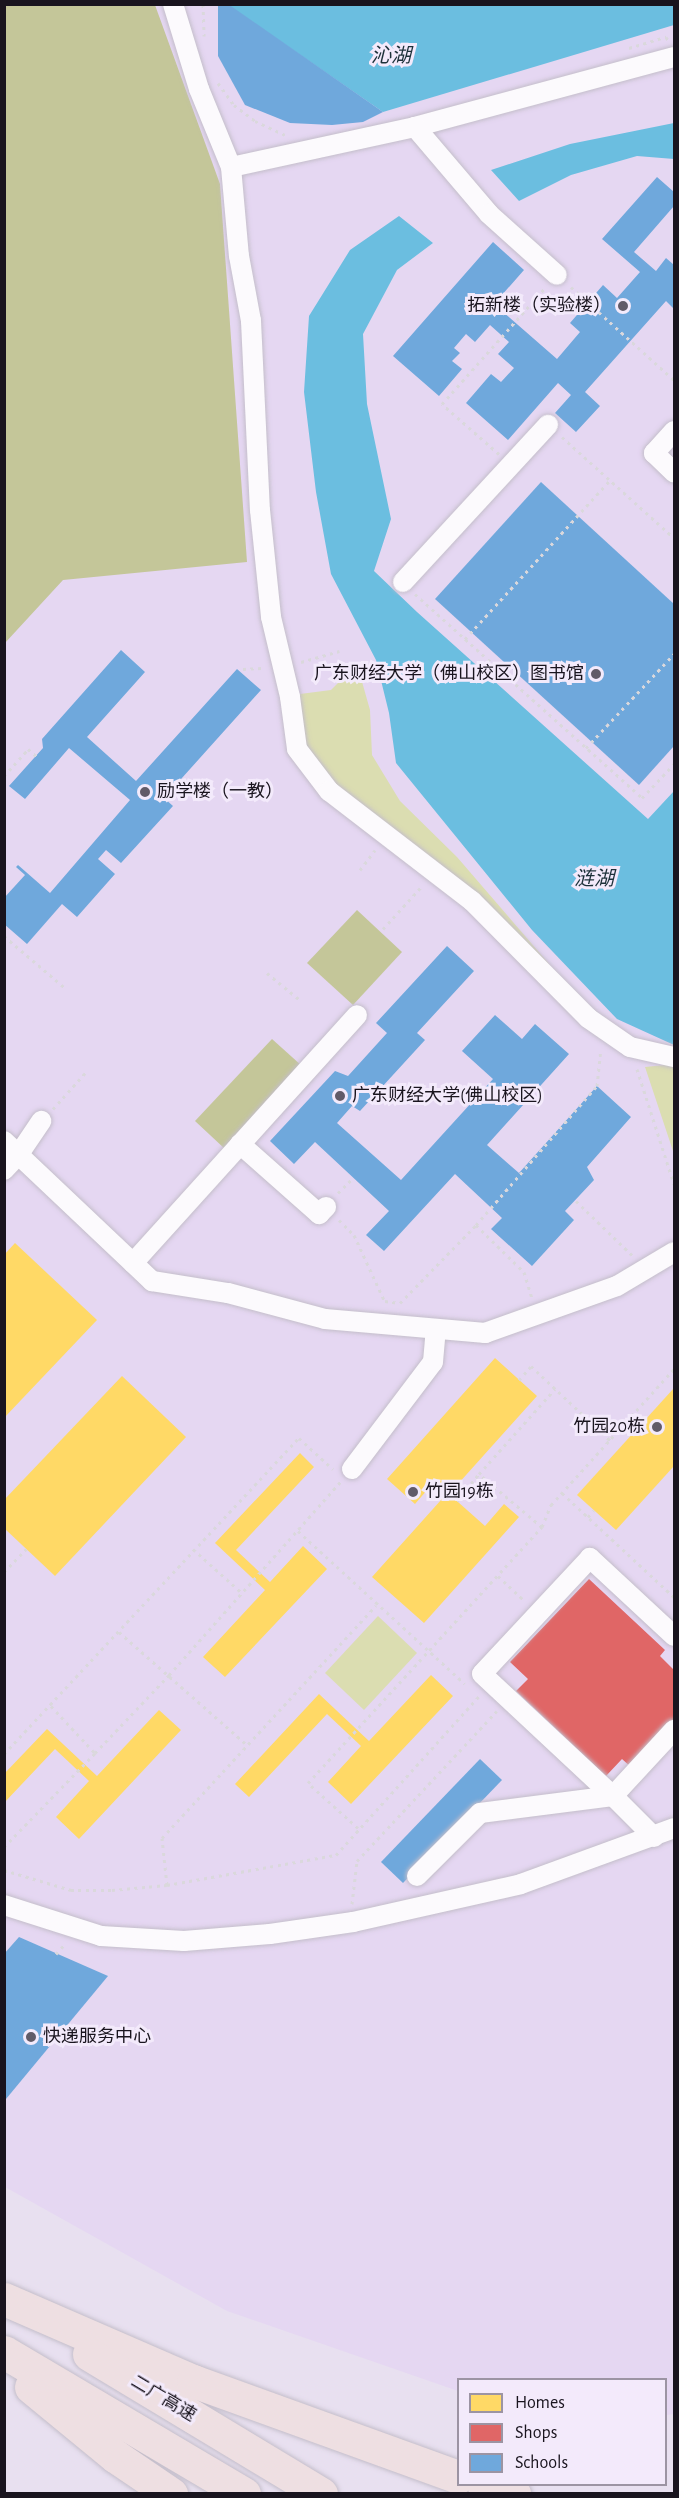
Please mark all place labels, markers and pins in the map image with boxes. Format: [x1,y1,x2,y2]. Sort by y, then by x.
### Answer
place label: 拓新楼（实验楼） [467,295,611,317]
marker: 拓新楼（实验楼） [616,299,630,313]
place label: 广东财经大学（佛山校区）图书馆 [314,663,584,685]
marker: 广东财经大学（佛山校区）图书馆 [589,667,603,681]
place label: 励学楼（一教） [157,781,283,803]
marker: 励学楼（一教） [138,785,152,799]
place label: 广东财经大学(佛山校区) [352,1085,543,1107]
marker: 广东财经大学(佛山校区) [333,1089,347,1103]
place label: 竹园20栋 [573,1416,645,1438]
marker: 竹园20栋 [650,1420,664,1434]
place label: 竹园19栋 [425,1481,494,1503]
marker: 竹园19栋 [406,1485,420,1499]
place label: 快递服务中心 [43,2026,151,2048]
marker: 快递服务中心 [24,2030,38,2044]

